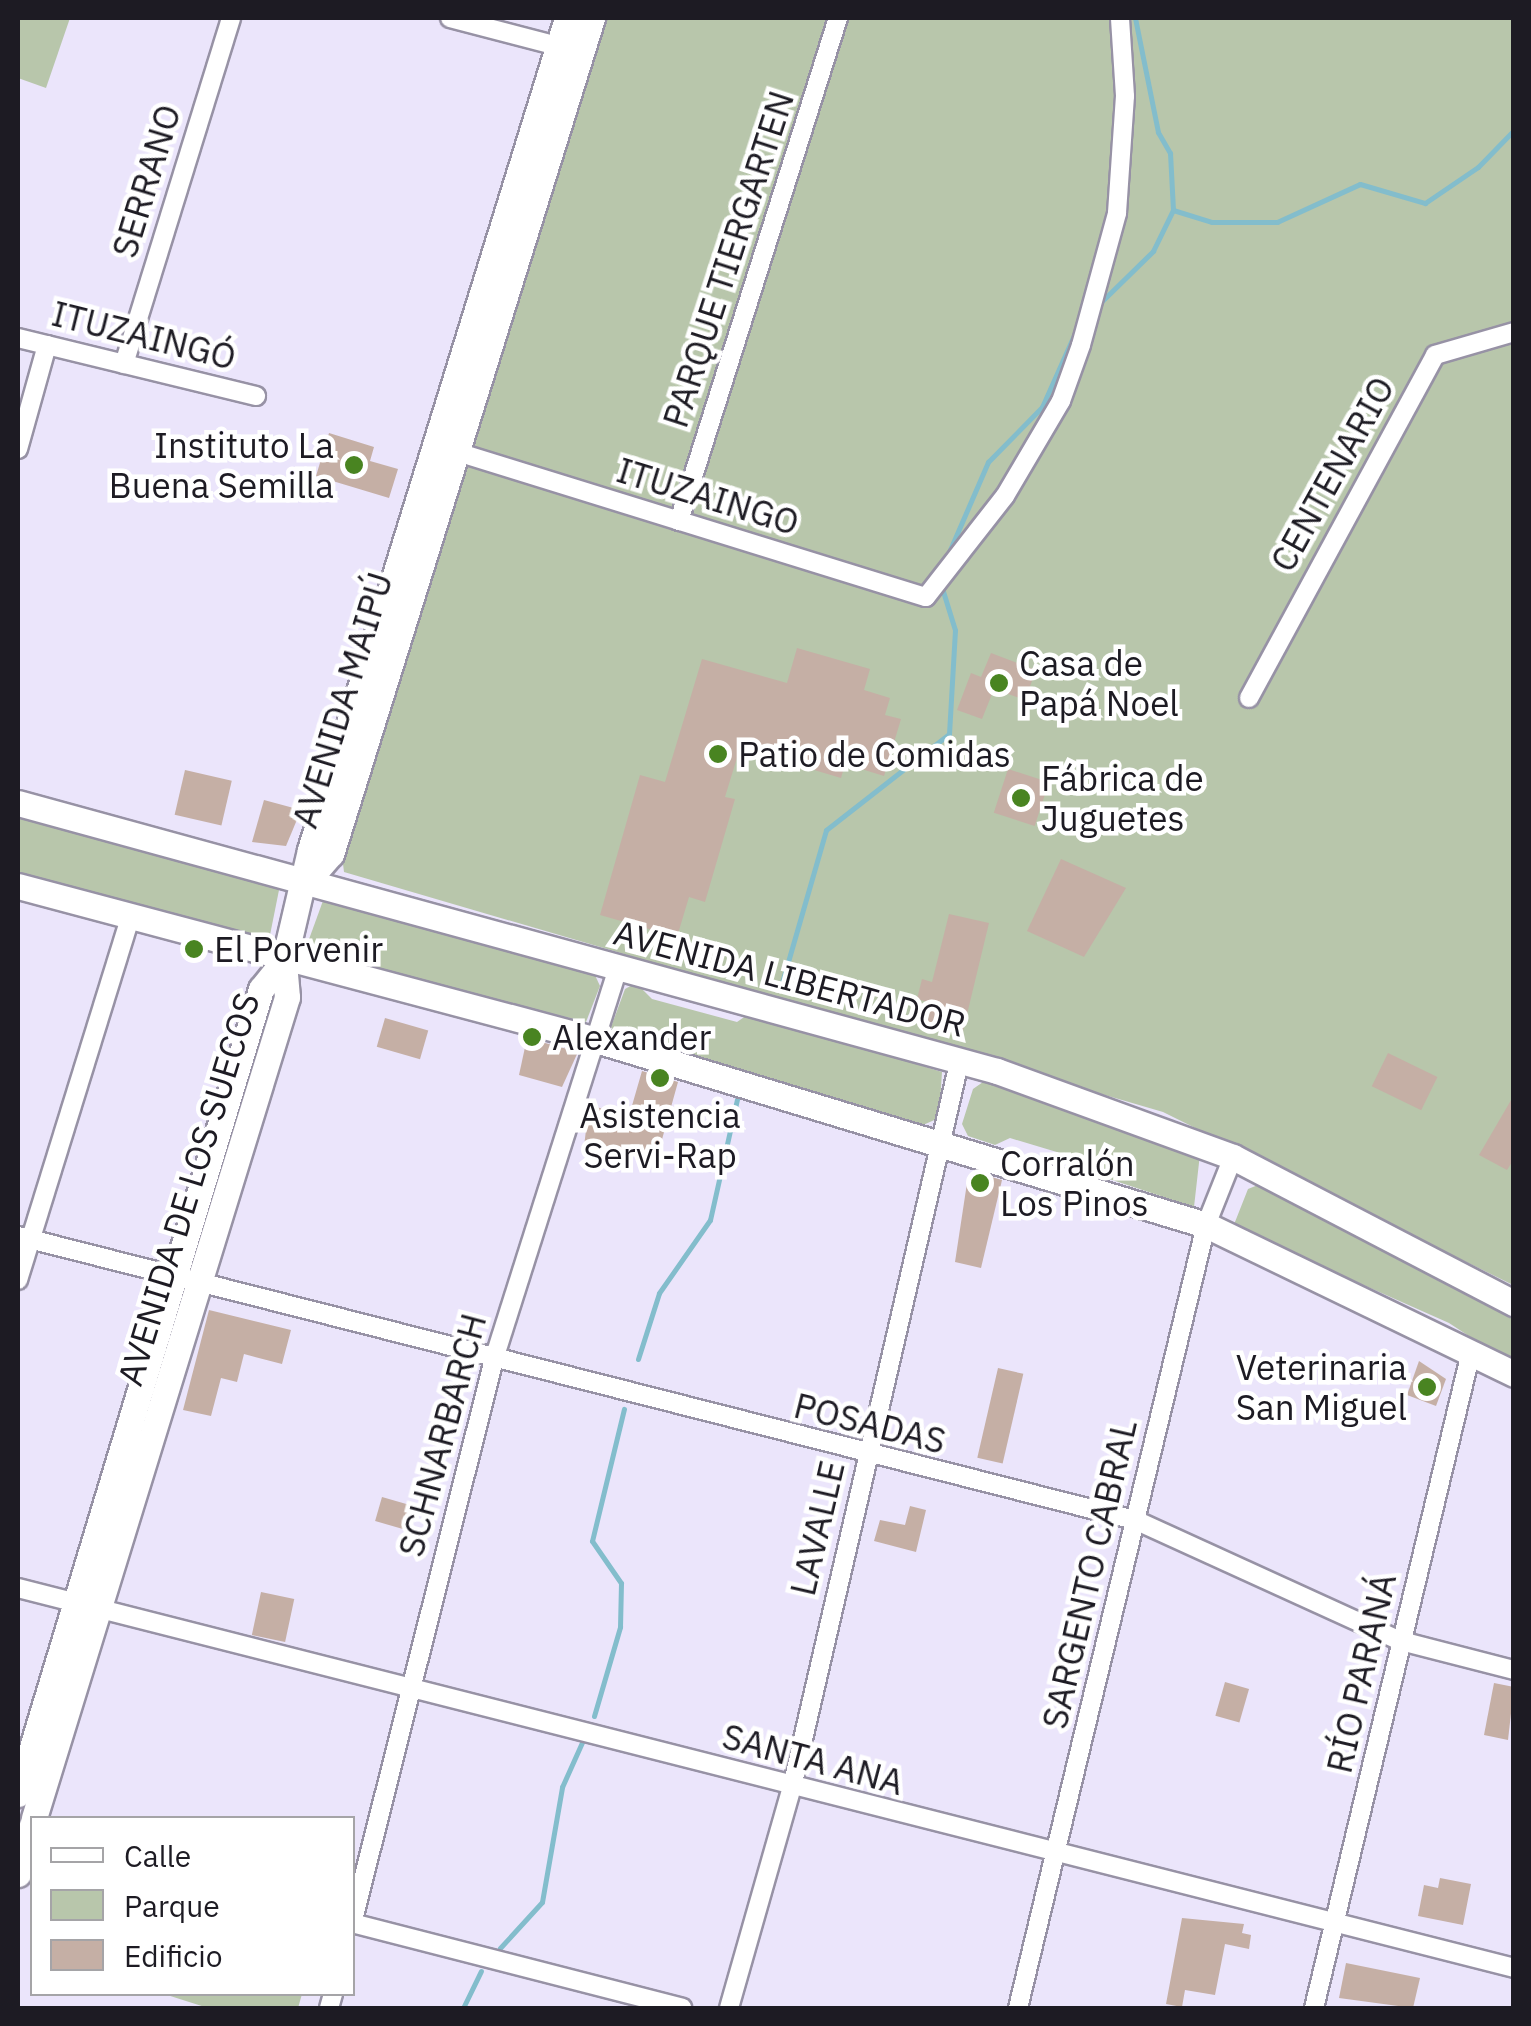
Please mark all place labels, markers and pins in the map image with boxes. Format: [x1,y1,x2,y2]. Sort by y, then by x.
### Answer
place label: Instituto La Buena Semilla [109,424,334,506]
marker: Instituto La Buena Semilla [343,454,365,476]
place label: Casa de Papá Noel [1019,642,1179,724]
marker: Casa de Papá Noel [988,672,1010,694]
place label: Patio de Comidas [738,733,1011,775]
marker: Patio de Comidas [707,743,729,765]
place label: Fábrica de Juguetes [1041,757,1204,839]
marker: Fábrica de Juguetes [1010,787,1032,809]
place label: El Porvenir [214,928,383,970]
marker: El Porvenir [183,938,205,960]
place label: Alexander [552,1016,711,1058]
marker: Alexander [521,1026,543,1048]
marker: Asistencia Servi-Rap [649,1067,671,1089]
place label: Asistencia Servi-Rap [579,1094,741,1176]
place label: Corralón Los Pinos [1000,1142,1149,1224]
marker: Corralón Los Pinos [969,1172,991,1194]
place label: Veterinaria San Miguel [1236,1346,1407,1428]
marker: Veterinaria San Miguel [1416,1376,1438,1398]

